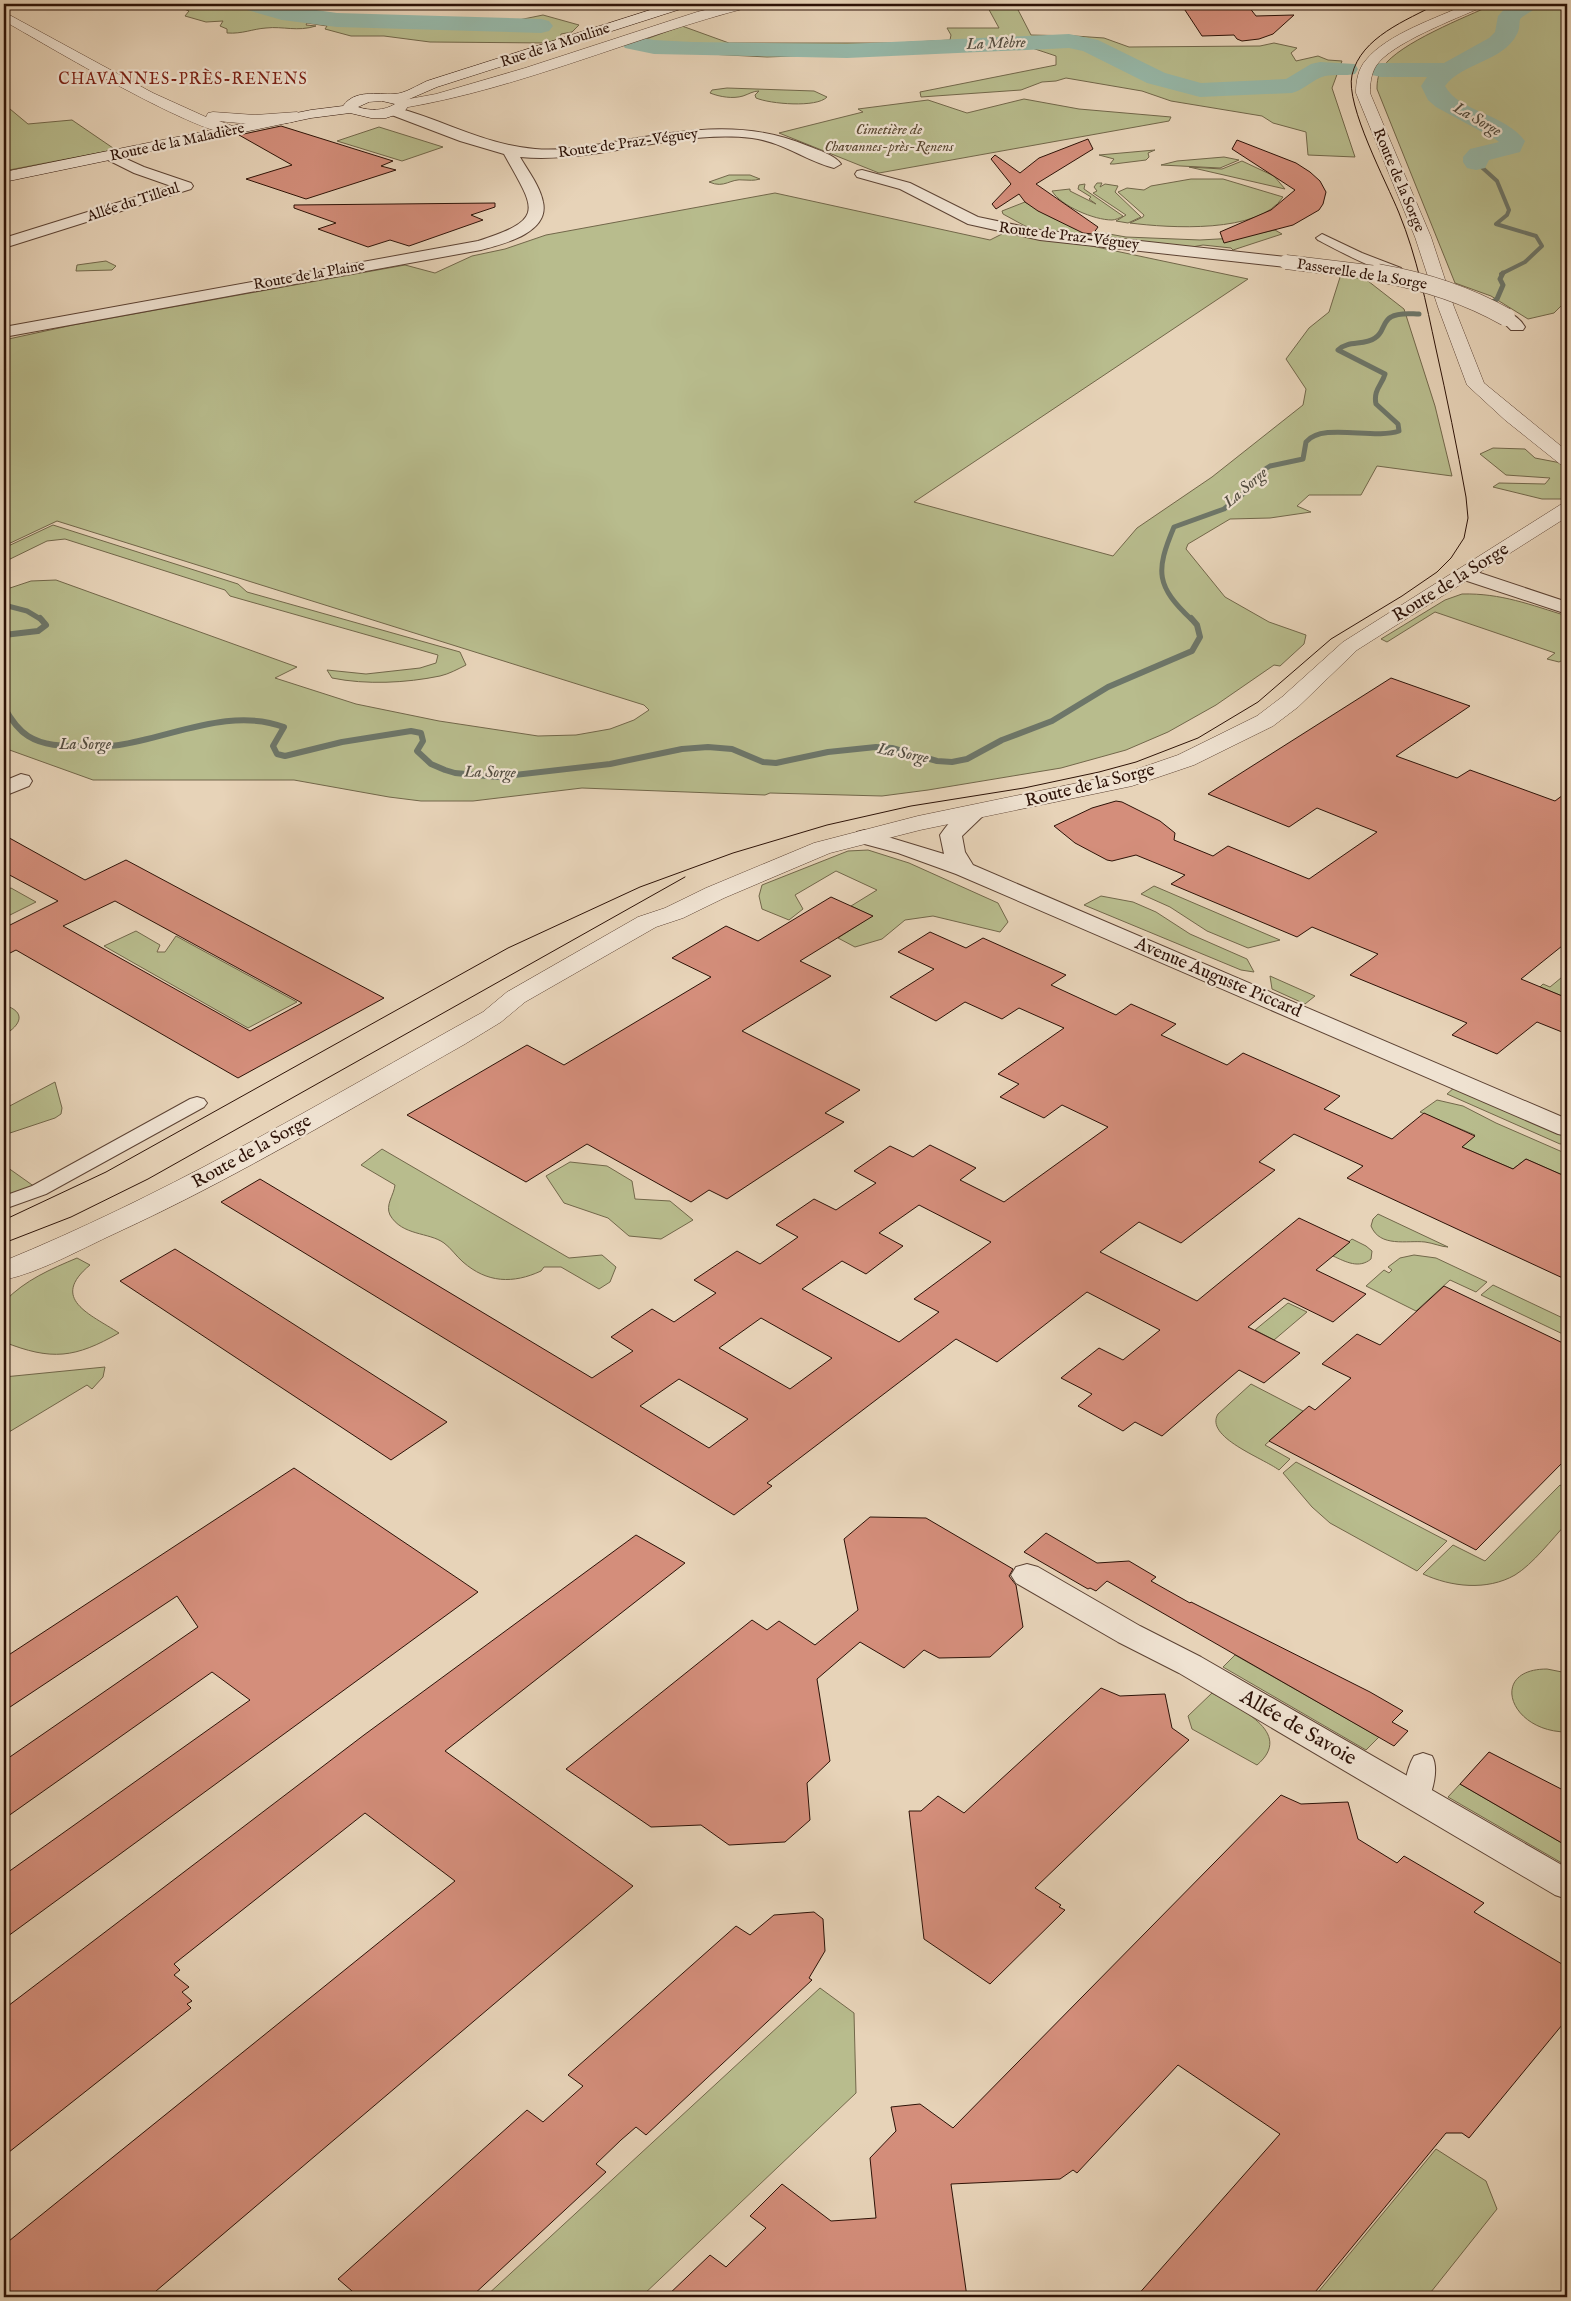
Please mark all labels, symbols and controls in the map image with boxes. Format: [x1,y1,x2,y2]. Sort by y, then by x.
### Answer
street label: Rue de la Mouline [498,18,612,72]
water label: La Mèbre [965,33,1027,55]
district label: CHAVANNES-PRÈS-RENENS [58,68,308,90]
water label: La Sorge [1449,98,1505,142]
street label: Route de la Maladière [108,118,246,166]
park label: Cimetière de Chavannes-près-Renens [824,120,954,156]
street label: Route de Praz-Véguey [557,124,700,162]
street label: Route de la Sorge [1369,125,1429,235]
street label: Allée du Tilleul [83,178,183,226]
street label: Route de Praz-Véguey [998,218,1141,254]
street label: Passerelle de la Sorge [1296,254,1429,294]
street label: Route de la Plaine [252,256,366,294]
water label: La Sorge [1219,463,1273,513]
street label: Route de la Sorge [1389,538,1513,628]
water label: La Sorge [58,735,112,755]
water label: La Sorge [875,739,931,769]
street label: Route de la Sorge [1023,759,1157,813]
water label: La Sorge [463,763,517,783]
street label: Avenue Auguste Piccard [1130,932,1305,1024]
street label: Route de la Sorge [188,1110,316,1194]
street label: Allée de Savoie [1234,1683,1361,1772]

